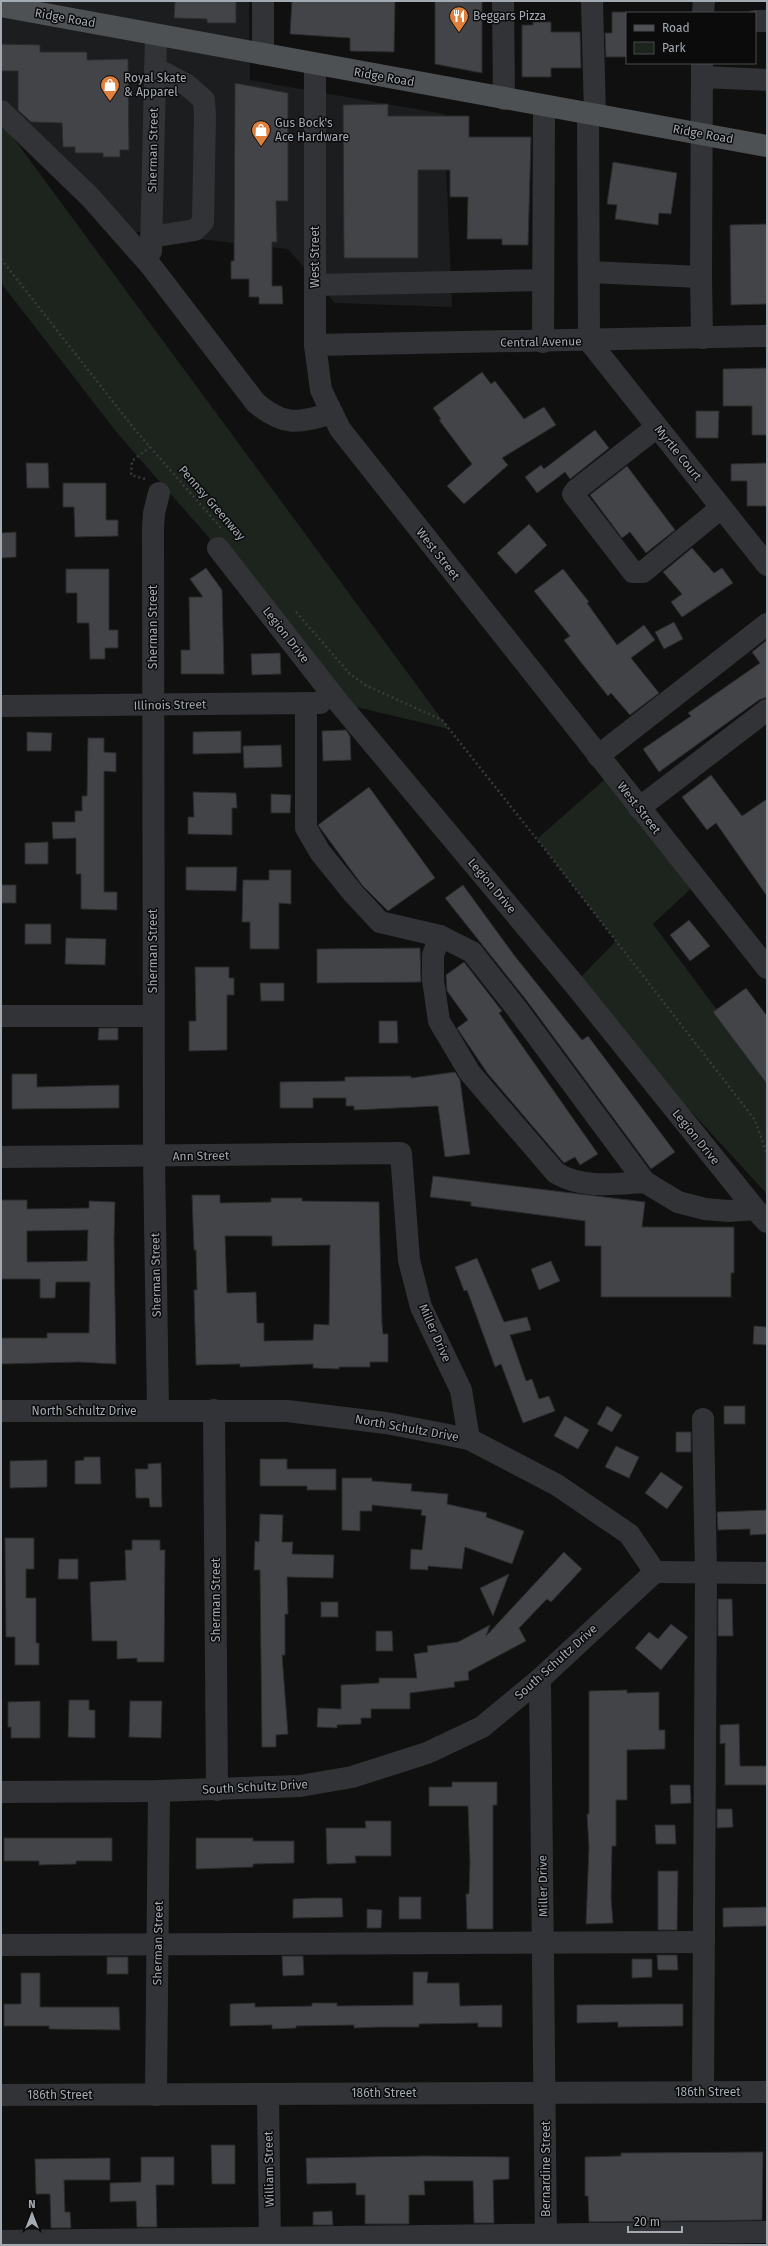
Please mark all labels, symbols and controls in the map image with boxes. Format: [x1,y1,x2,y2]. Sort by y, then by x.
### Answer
restaurant icon: Beggars Pizza [448,5,470,33]
street label: Ridge Road [34,6,96,30]
place label: Beggars Pizza [473,9,546,23]
legend [626,12,756,64]
text: Road [662,21,690,35]
text: Park [662,41,686,55]
street label: Ridge Road [353,65,415,89]
place label: Royal Skate & Apparel [124,71,187,99]
shop icon: Royal Skate & Apparel [99,74,121,102]
street label: Sherman Street [145,107,161,192]
place label: Gus Bock's Ace Hardware [275,116,349,144]
shop icon: Gus Bock's Ace Hardware [250,119,272,147]
street label: Ridge Road [672,122,734,146]
street label: West Street [308,225,322,288]
street label: Central Avenue [500,334,582,350]
street label: Myrtle Court [652,423,705,484]
street label: Pennsy Greenway [176,463,248,543]
street label: West Street [413,525,463,583]
street label: Sherman Street [146,584,160,669]
street label: Legion Drive [260,604,312,666]
street label: Illinois Street [134,697,207,713]
street label: West Street [614,779,664,837]
street label: Legion Drive [465,856,519,916]
street label: Sherman Street [146,908,160,993]
street label: Legion Drive [669,1106,723,1168]
street label: Ann Street [173,1148,230,1163]
street label: Sherman Street [148,1232,164,1317]
street label: Miller Drive [416,1302,454,1364]
street label: North Schultz Drive [31,1404,137,1418]
street label: North Schultz Drive [354,1412,460,1444]
street label: Sherman Street [209,1557,223,1642]
street label: South Schultz Drive [512,1621,600,1703]
street label: South Schultz Drive [202,1777,308,1797]
street label: Miller Drive [535,1855,551,1917]
street label: Sherman Street [150,1900,166,1985]
street label: 186th Street [675,2085,741,2099]
street label: 186th Street [351,2086,417,2100]
street label: 186th Street [27,2088,93,2102]
street label: Bernardine Street [539,2120,553,2217]
street label: William Street [261,2130,277,2207]
north arrow [12,2194,52,2234]
text: N [28,2198,36,2211]
scale bar [628,2208,682,2234]
text: 20 m [634,2215,660,2229]

